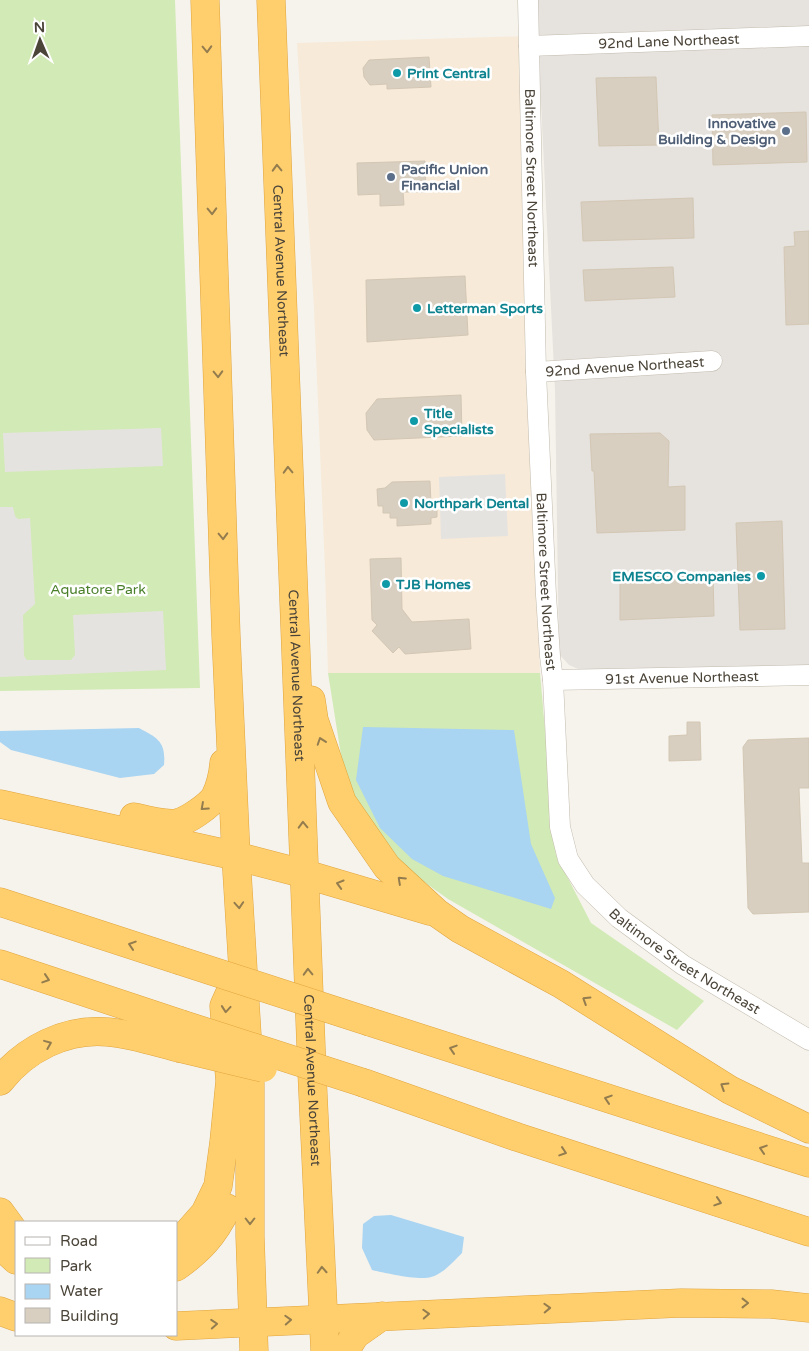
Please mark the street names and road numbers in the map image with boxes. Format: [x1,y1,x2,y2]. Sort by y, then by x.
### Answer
street label: 92nd Lane Northeast [598,30,740,52]
street label: Baltimore Street Northeast [521,89,542,268]
street label: Central Avenue Northeast [270,185,293,358]
street label: 92nd Avenue Northeast [545,353,705,380]
street label: Baltimore Street Northeast [533,492,560,672]
street label: Central Avenue Northeast [285,589,309,762]
street label: 91st Avenue Northeast [605,667,760,687]
street label: Baltimore Street Northeast [606,905,764,1018]
street label: Central Avenue Northeast [300,994,325,1167]

